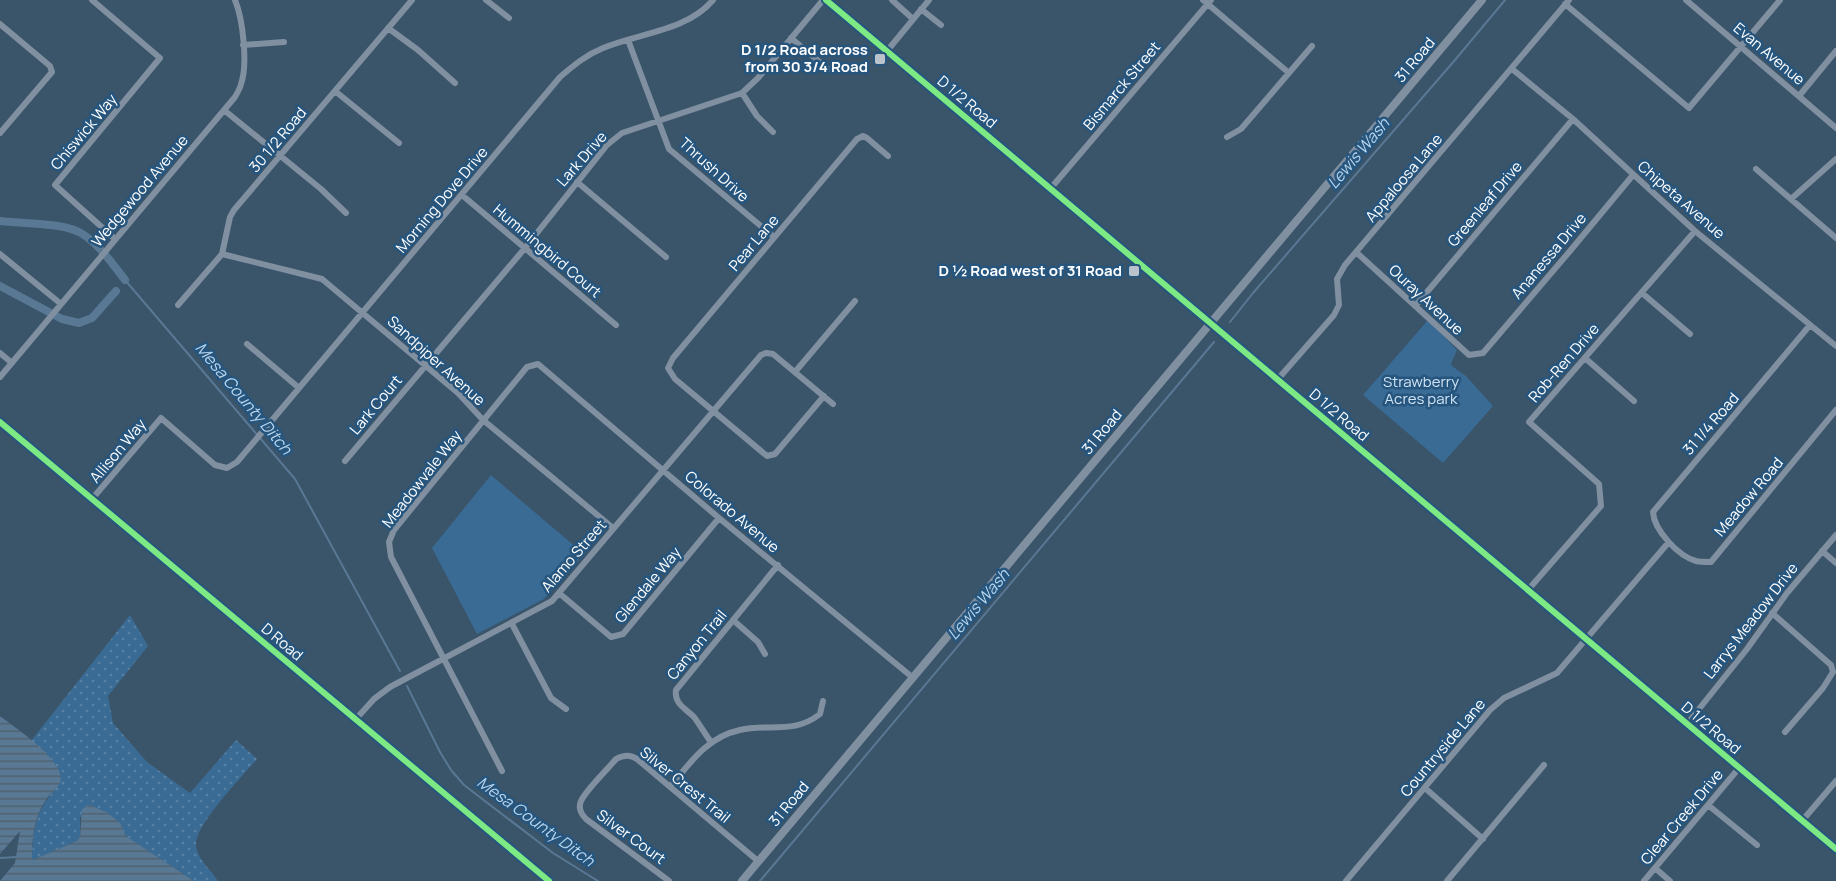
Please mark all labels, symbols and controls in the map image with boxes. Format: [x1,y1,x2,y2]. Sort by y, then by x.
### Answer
street label: Evan Avenue [1729,18,1810,90]
street label: 31 Road [1390,33,1440,87]
street label: Bismarck Street [1078,37,1165,134]
place label: D 1/2 Road across from 30 3/4 Road [741,39,868,77]
marker: D 1/2 Road across from 30 3/4 Road [873,52,887,66]
street label: D 1/2 Road [933,70,1002,133]
street label: Chiswick Way [45,89,122,174]
street label: 30 1/2 Road [244,103,311,177]
water label: Lewis Wash [1322,113,1394,193]
street label: Lark Drive [552,126,612,191]
street label: Appaloosa Lane [1360,129,1447,226]
street label: Wedgewood Avenue [86,130,193,251]
street label: Thrush Drive [675,133,754,207]
street label: Morning Dove Drive [391,142,493,257]
street label: Greenleaf Drive [1443,156,1527,251]
street label: Chipeta Avenue [1633,156,1730,244]
street label: Hummingbird Court [489,199,606,302]
street label: Ananessa Drive [1506,208,1591,303]
street label: Pear Lane [724,210,784,275]
place label: D ½ Road west of 31 Road [939,260,1122,281]
street label: Ouray Avenue [1384,260,1468,340]
marker: D ½ Road west of 31 Road [1127,264,1141,278]
street label: Sandpiper Avenue [383,311,490,410]
street label: Rob-Ren Drive [1523,318,1604,407]
water label: Mesa County Ditch [191,337,298,459]
street label: Lark Court [345,370,407,439]
park label: Strawberry Acres park [1383,371,1459,409]
street label: D 1/2 Road [1305,383,1374,446]
street label: 31 1/4 Road [1678,388,1744,459]
street label: 31 Road [1077,405,1127,459]
street label: Allison Way [85,414,151,487]
street label: Meadowvale Way [377,425,466,532]
street label: Meadow Road [1709,453,1788,541]
street label: Colorado Avenue [681,466,784,558]
street label: Alamo Street [536,515,611,596]
street label: Glendale Way [610,542,686,627]
street label: Larrys Meadow Drive [1699,558,1803,683]
water label: Lewis Wash [942,564,1014,644]
street label: Canyon Trail [662,605,731,684]
street label: D Road [257,618,308,665]
street label: Countryside Lane [1395,694,1490,801]
street label: D 1/2 Road [1677,696,1746,759]
street label: Silver Crest Trail [636,742,735,828]
street label: Clear Creek Drive [1635,764,1728,869]
water label: Mesa County Ditch [473,771,599,871]
street label: 31 Road [764,777,814,831]
street label: Silver Court [592,804,670,869]

